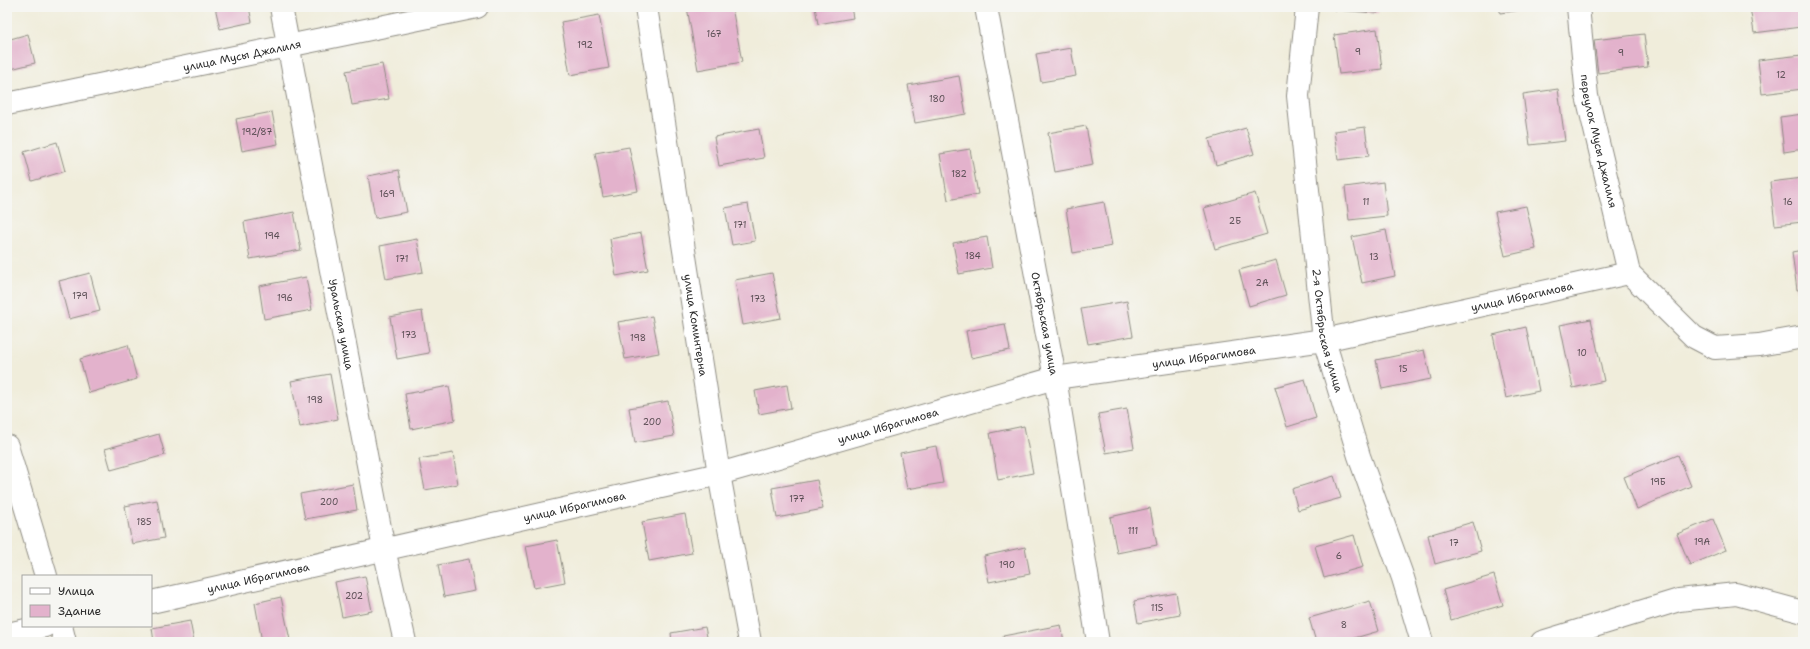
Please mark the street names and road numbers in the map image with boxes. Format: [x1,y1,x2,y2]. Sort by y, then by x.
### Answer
street label: улица Мусы Джалиля [182,37,302,75]
street label: переулок Мусы Джалиля [1577,74,1620,210]
street label: 2-я Октябрьская улица [1308,268,1346,394]
street label: Октябрьская улица [1027,271,1061,377]
street label: улица Коминтерна [680,273,711,378]
street label: Уральская улица [325,278,357,371]
street label: улица Ибрагимова [1470,278,1575,316]
street label: улица Ибрагимова [1151,343,1257,372]
street label: улица Ибрагимова [836,405,940,448]
street label: улица Ибрагимова [522,488,627,526]
street label: улица Ибрагимова [206,560,311,597]

